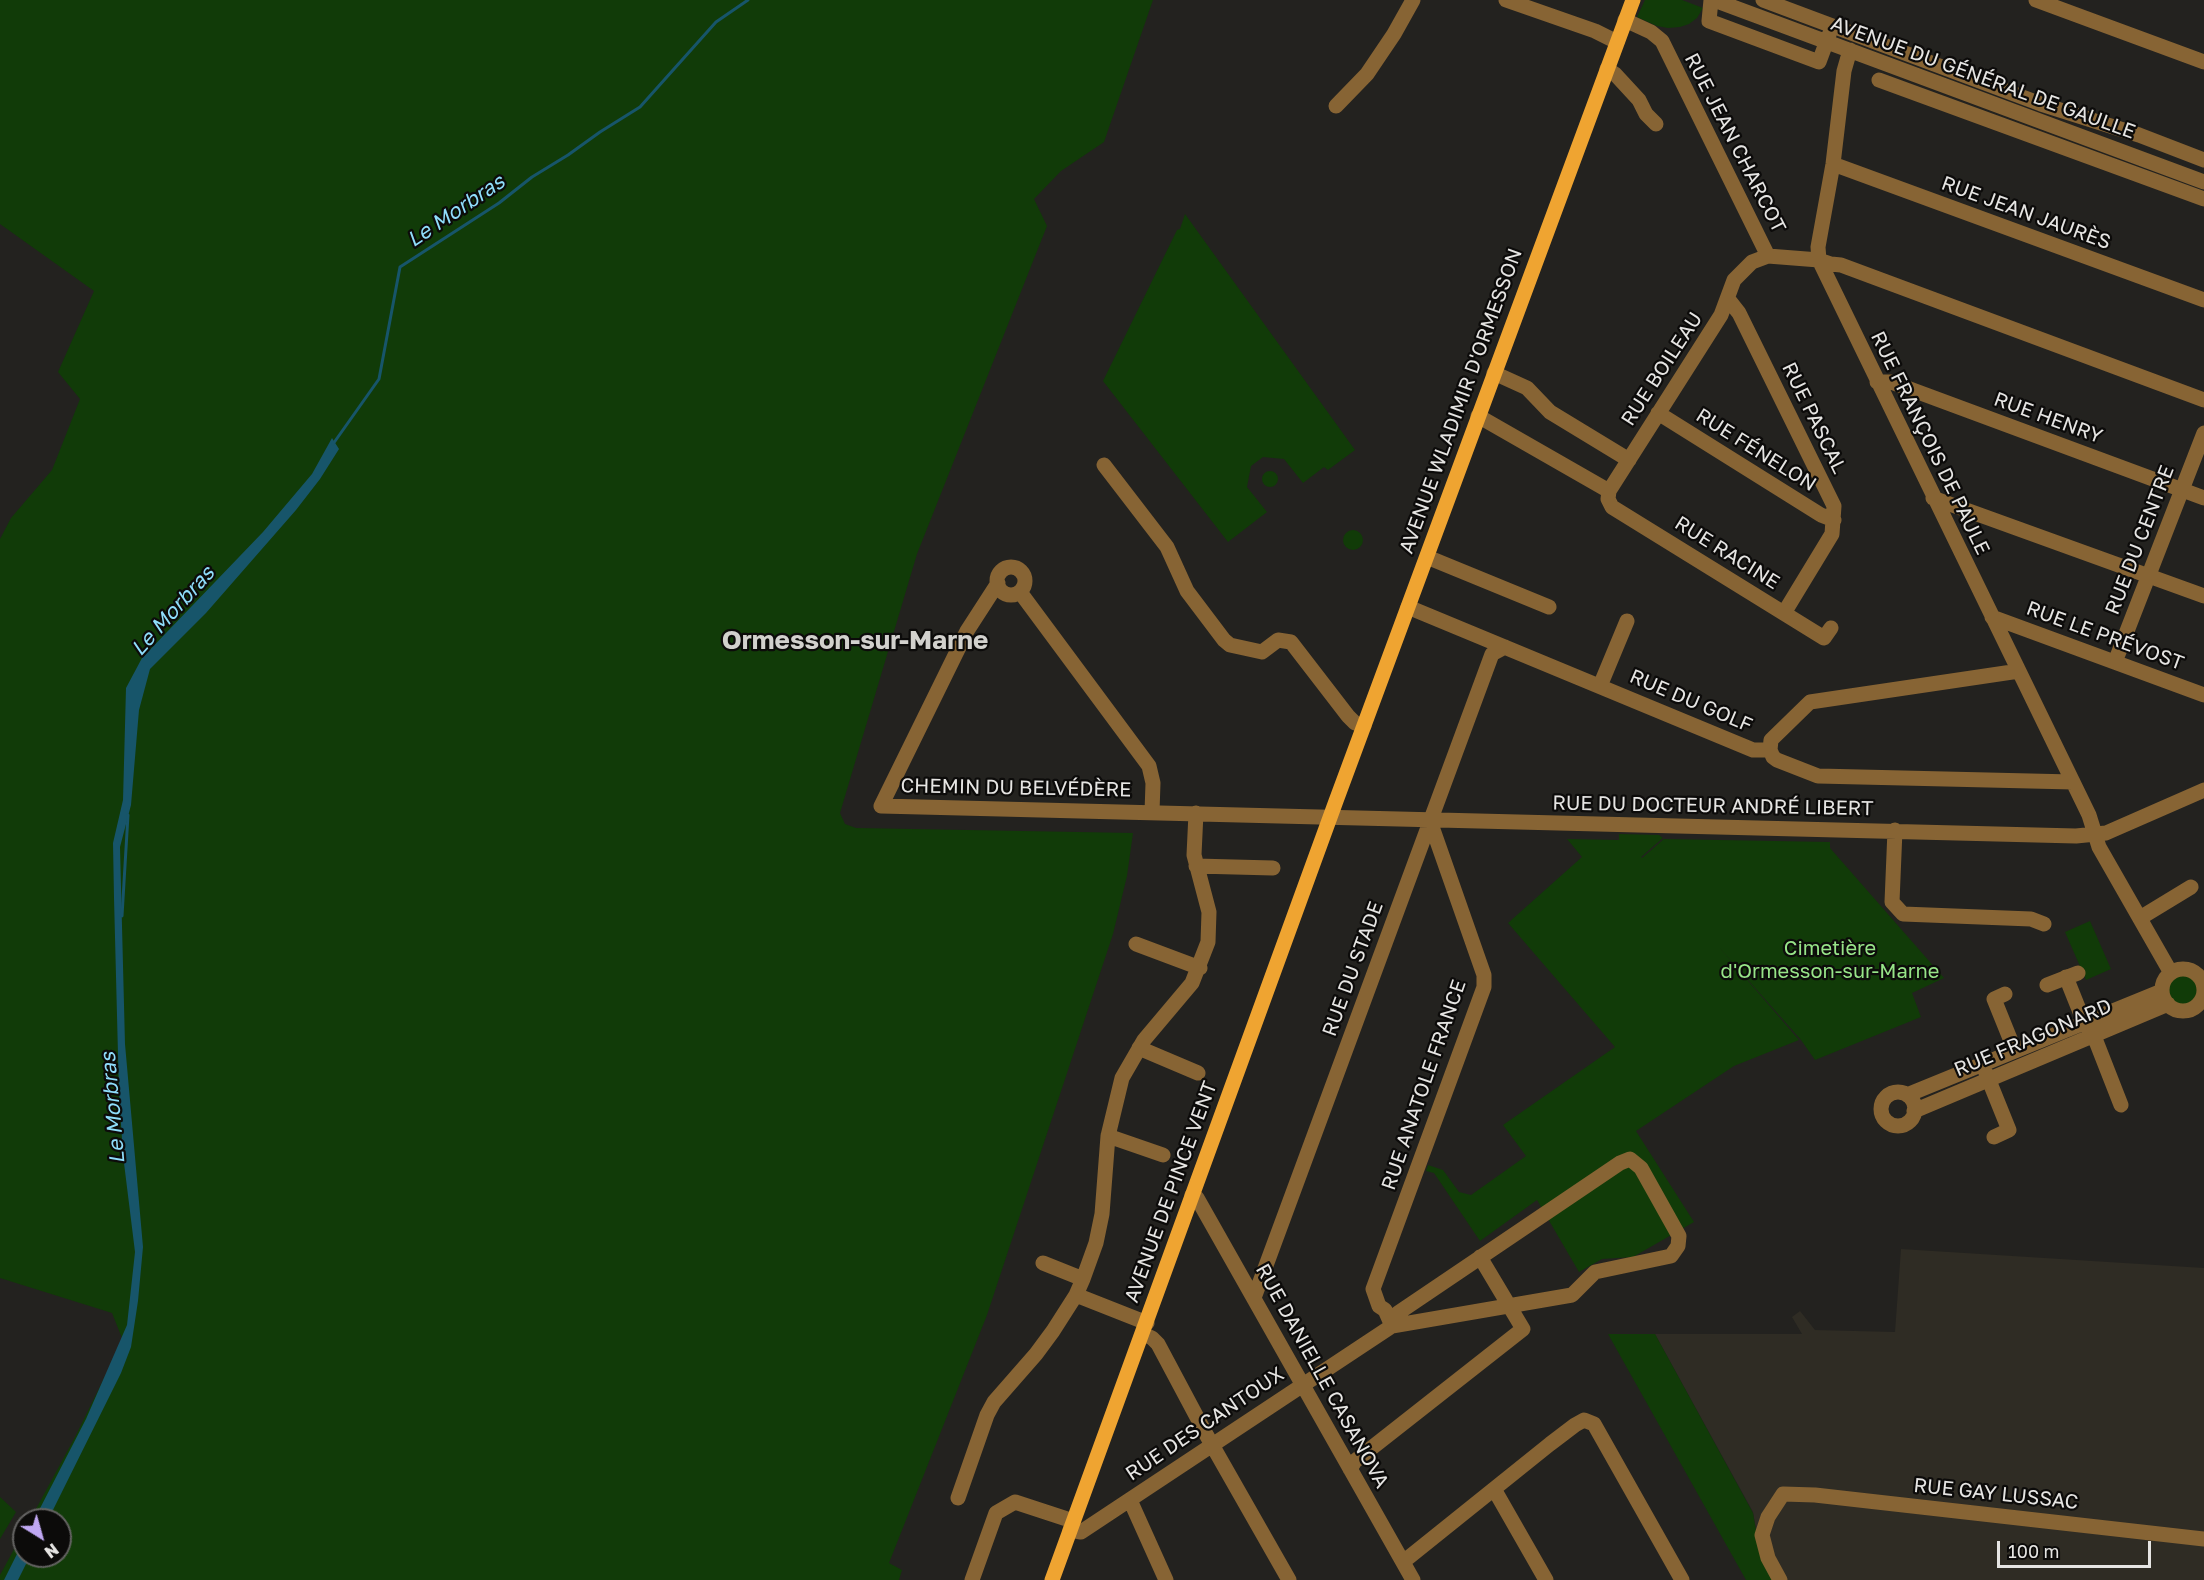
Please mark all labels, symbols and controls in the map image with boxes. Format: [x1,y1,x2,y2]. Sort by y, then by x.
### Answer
street label: AVENUE DU GÉNÉRAL DE GAULLE [1828,12,2138,144]
street label: RUE JEAN CHARCOT [1679,49,1791,237]
water label: Le Morbras [403,169,509,253]
street label: RUE JEAN JAURÈS [1938,171,2114,255]
street label: AVENUE WLADIMIR D'ORMESSON [1394,245,1528,557]
street label: RUE BOILEAU [1616,308,1708,430]
street label: RUE FRANÇOIS DE PAULE [1865,327,1995,559]
street label: RUE PASCAL [1777,358,1851,478]
street label: RUE HENRY [1991,387,2105,449]
street label: RUE FÉNELON [1691,403,1821,497]
street label: RUE DU CENTRE [2100,462,2180,618]
street label: RUE RACINE [1670,511,1784,595]
water label: Le Morbras [126,561,220,661]
street label: RUE LE PRÉVOST [2023,596,2187,676]
district label: Ormesson-sur-Marne [722,625,988,657]
street label: RUE DU GOLF [1626,664,1756,738]
street label: CHEMIN DU BELVÉDÈRE [900,774,1132,802]
street label: RUE DU DOCTEUR ANDRÉ LIBERT [1552,791,1874,821]
street label: RUE DU STADE [1317,898,1389,1040]
park label: Cimetière d'Ormesson-sur-Marne [1721,937,1939,984]
street label: RUE ANATOLE FRANCE [1377,977,1471,1193]
street label: RUE FRAGONARD [1951,994,2115,1082]
water label: Le Morbras [96,1051,130,1165]
street label: AVENUE DE PINCE VENT [1120,1078,1222,1306]
street label: RUE DANIELLE CASANOVA [1250,1260,1394,1492]
street label: RUE DES CANTOUX [1121,1362,1289,1486]
street label: RUE GAY LUSSAC [1912,1473,2080,1515]
north arrow [12,1508,72,1568]
scale bar [2000,1529,2154,1567]
text: N [41,1539,63,1562]
text: 100 m [2008,1540,2059,1562]

